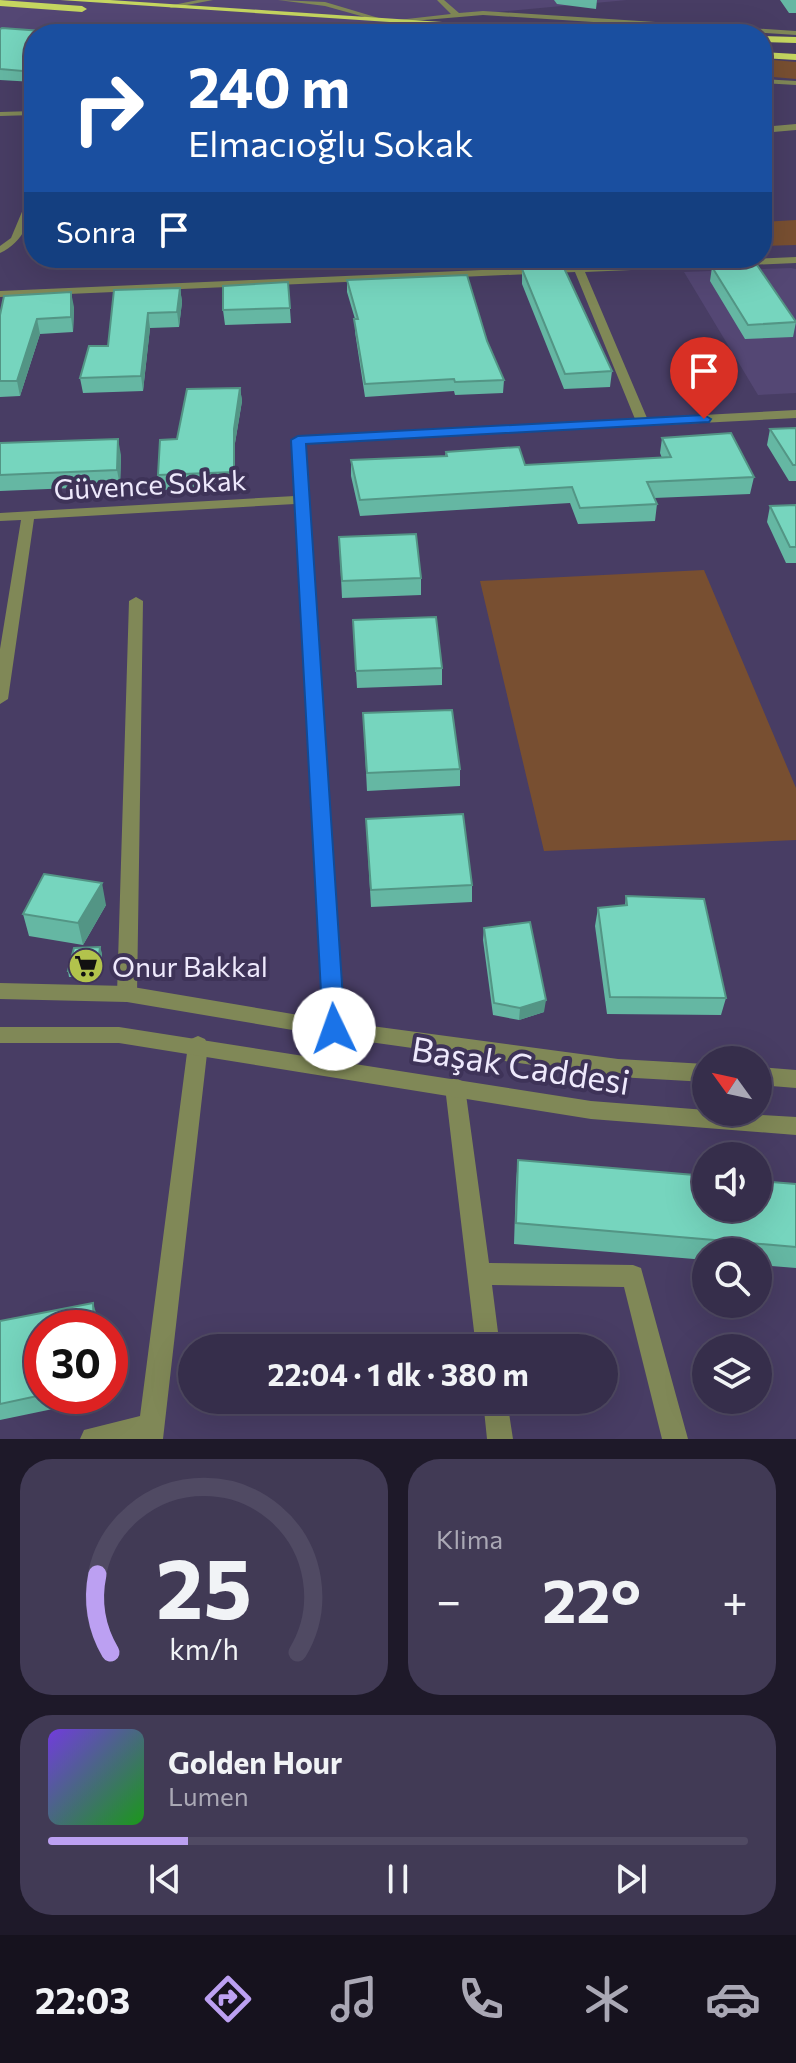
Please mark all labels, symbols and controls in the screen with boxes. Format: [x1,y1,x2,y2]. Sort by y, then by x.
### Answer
text: 240 m [188,51,350,120]
icon: right [56,56,160,160]
text: Elmacıoğlu Sokak [188,120,473,164]
icon: arrive [152,208,196,252]
text: Sonra [56,212,136,249]
pin [670,337,738,419]
icon: arrive [682,349,726,393]
street label: Güvence Sokak [53,462,247,506]
supermarket icon: Onur Bakkal [67,947,105,985]
place label: Onur Bakkal [112,949,268,983]
position arrow [292,987,376,1071]
street label: Başak Caddesi [409,1026,633,1102]
north arrow [692,1046,772,1126]
map controls [692,1046,772,1414]
button: sound [692,1142,772,1222]
button: search [692,1238,772,1318]
speed limit sign: 30 [24,1310,128,1414]
button: layers [692,1334,772,1414]
text: 22:04 · 1 dk · 380 m [267,1355,529,1392]
text: Klima [436,1523,503,1554]
text: 25 [156,1534,252,1636]
text: 22° [542,1562,641,1635]
text: − [436,1572,461,1626]
text: + [722,1572,748,1626]
text: km/h [169,1631,239,1666]
text: Golden Hour [168,1743,342,1780]
text: Lumen [168,1780,249,1811]
icon: previous [143,1857,187,1901]
icon: pause [376,1857,420,1901]
icon: next [609,1857,653,1901]
icon: directions [200,1971,256,2027]
icon: music [326,1971,382,2027]
icon: phone [453,1971,509,2027]
icon: climate [579,1971,635,2027]
icon: car [705,1971,761,2027]
text: 22:03 [35,1977,130,2021]

